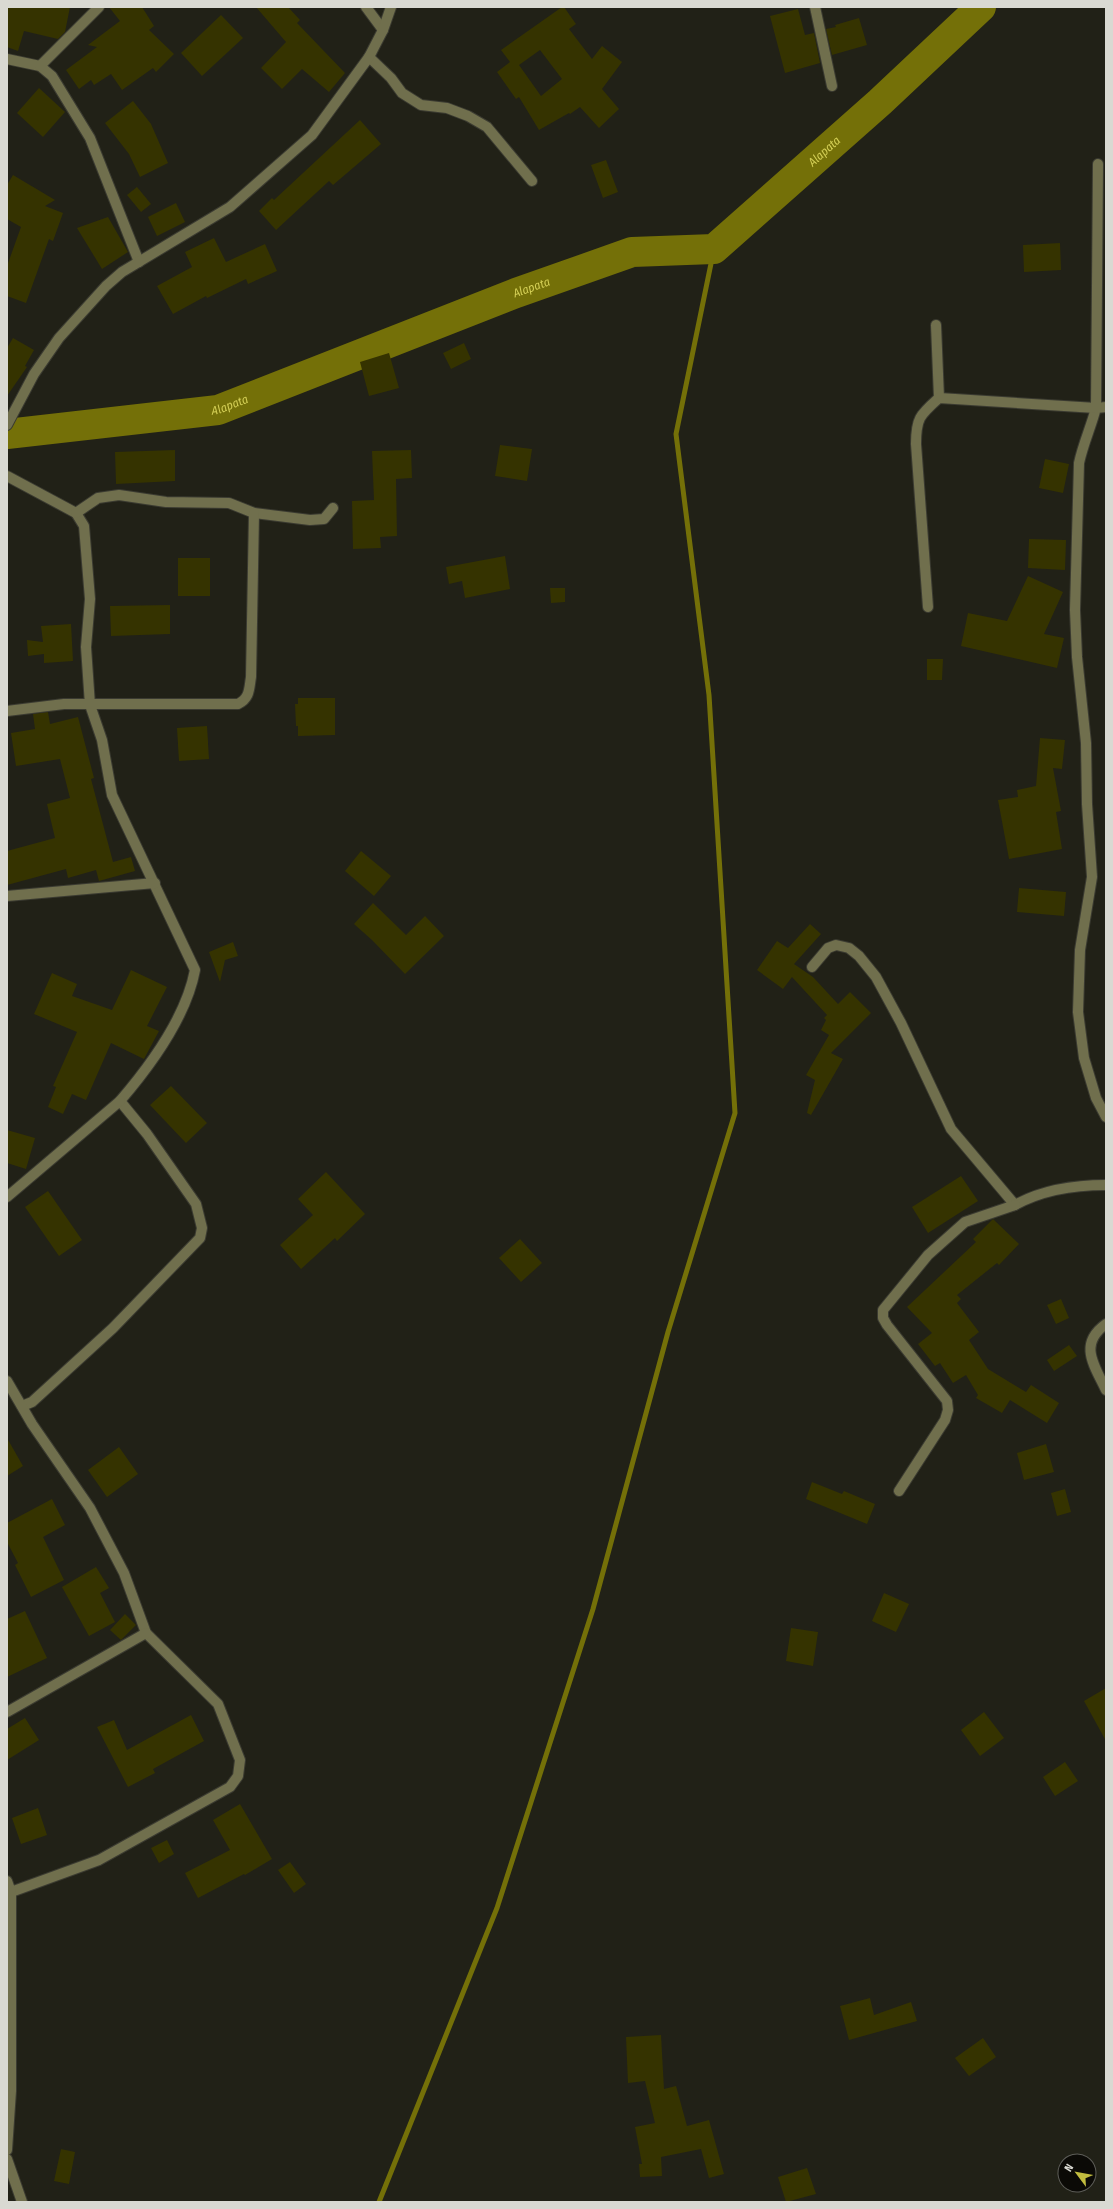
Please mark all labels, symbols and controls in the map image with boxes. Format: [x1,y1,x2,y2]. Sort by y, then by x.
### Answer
water label: Alapata [805,133,843,170]
water label: Alapata [510,275,552,301]
water label: Alapata [210,392,250,418]
north arrow [1057,2153,1097,2193]
text: N [1062,2162,1076,2174]

